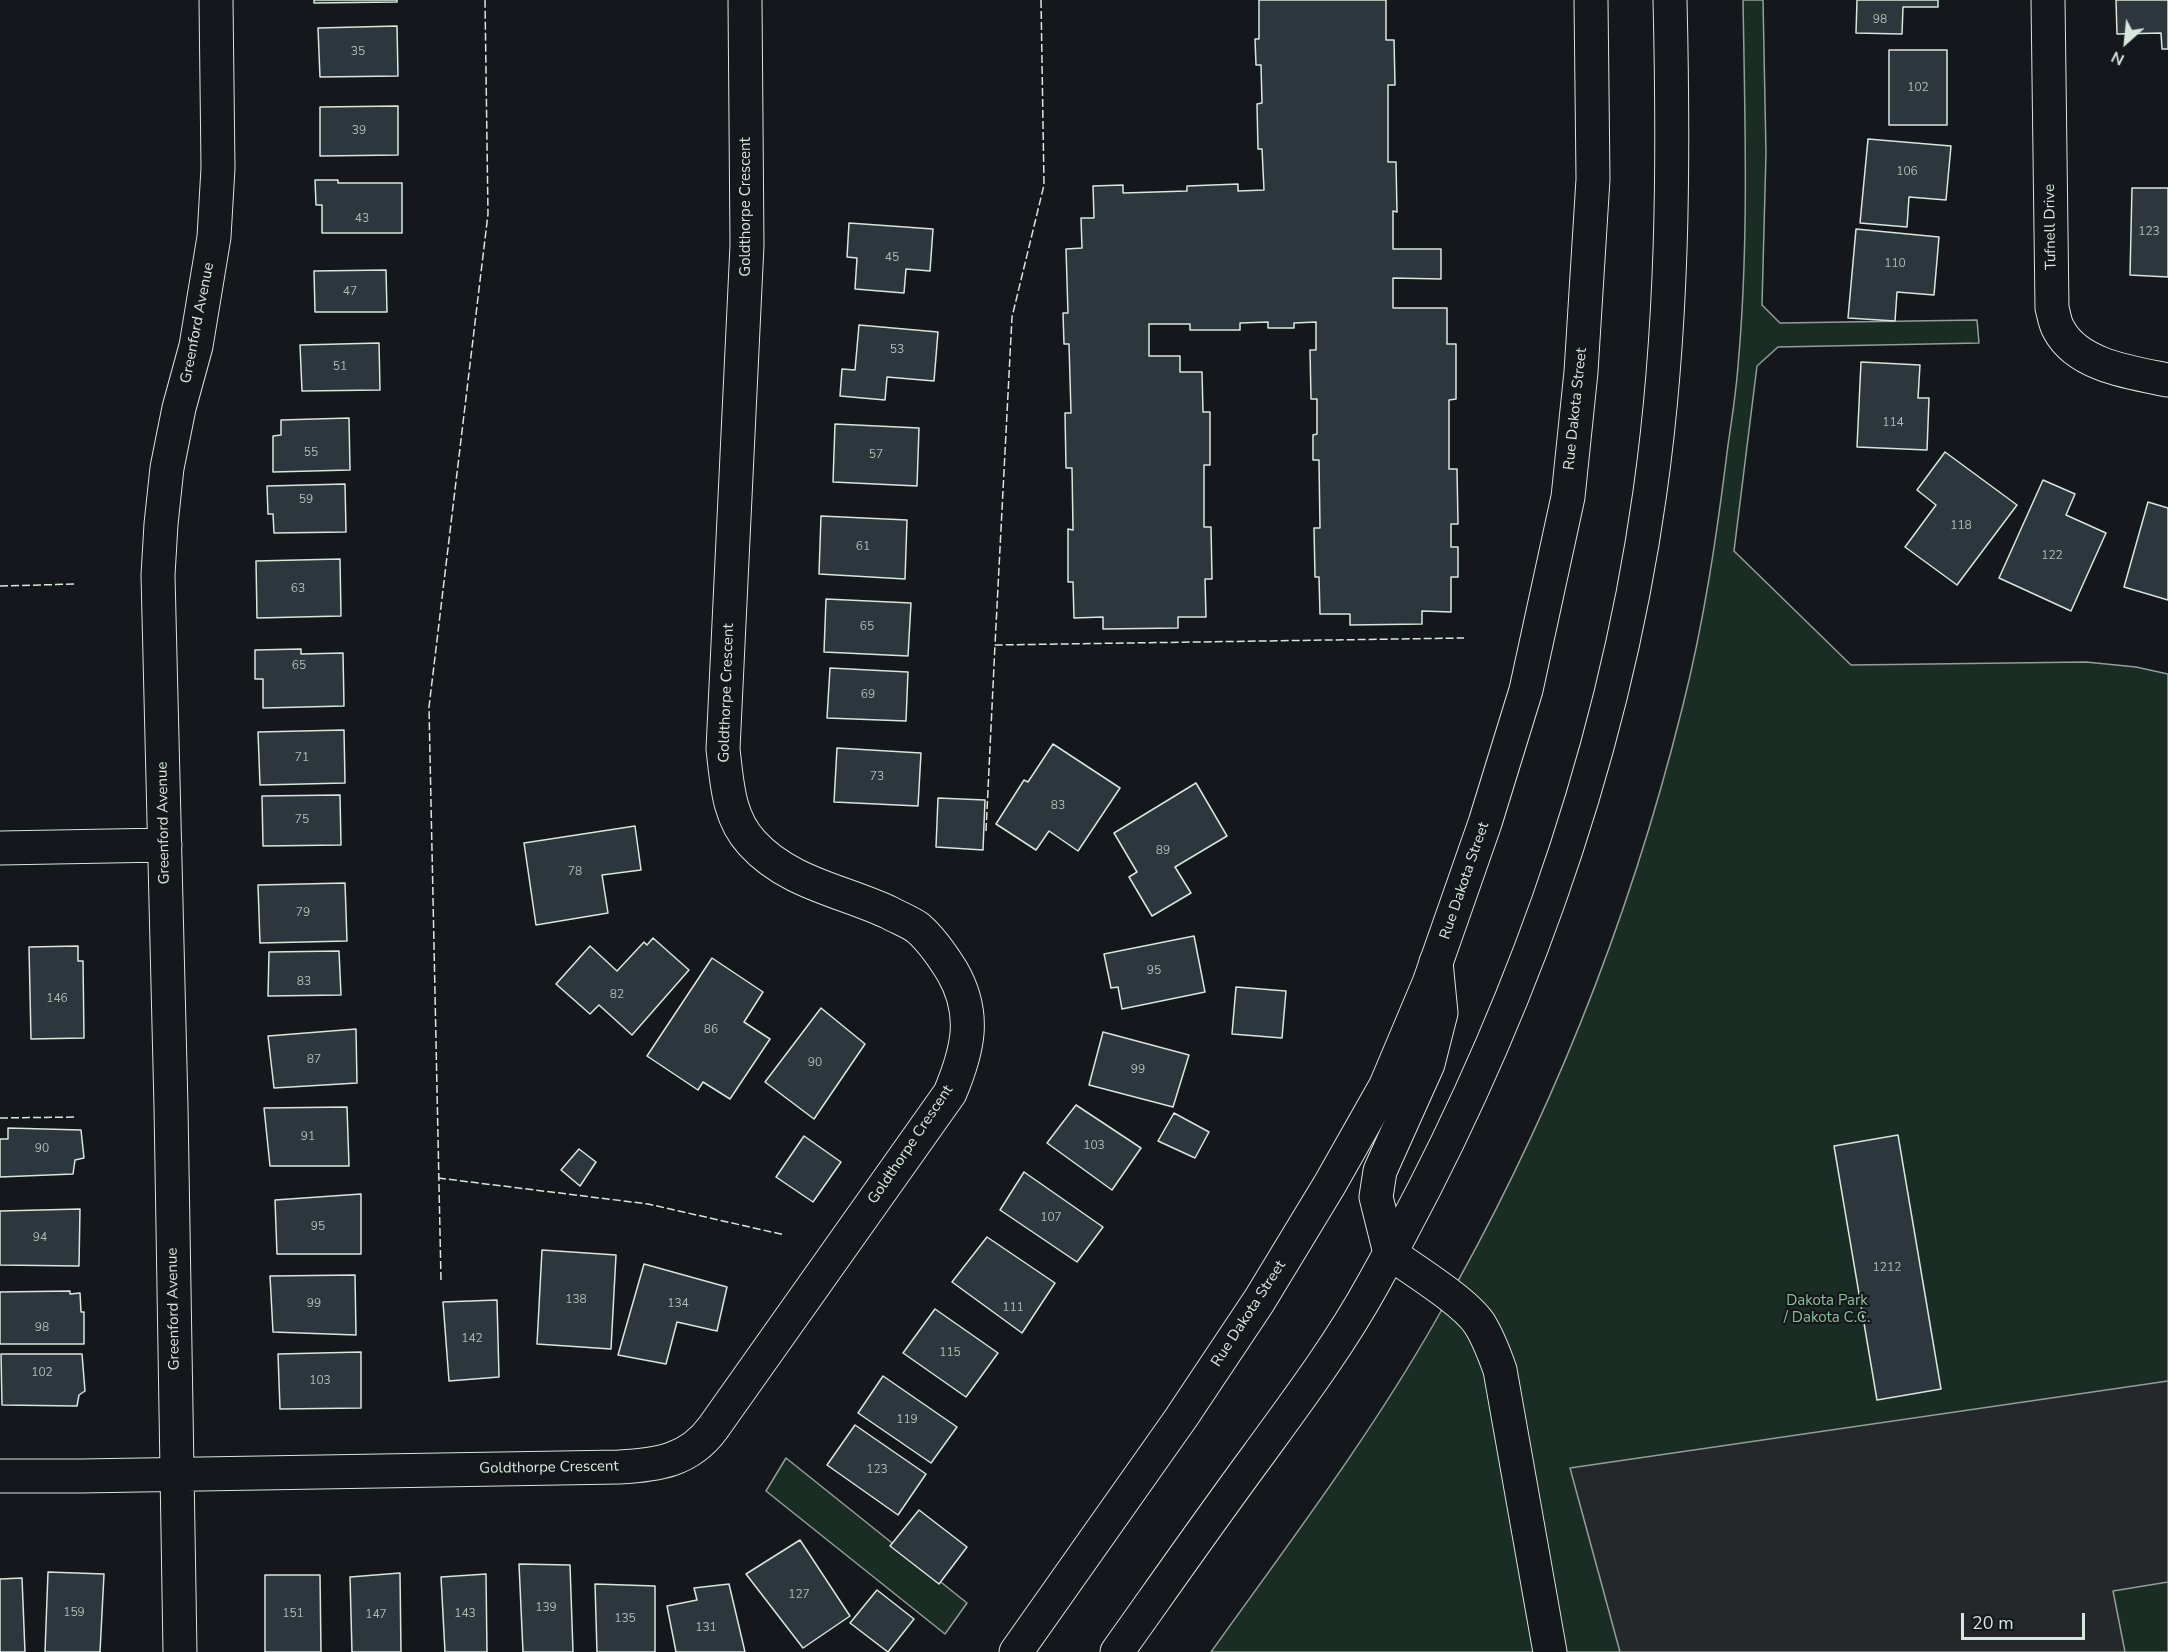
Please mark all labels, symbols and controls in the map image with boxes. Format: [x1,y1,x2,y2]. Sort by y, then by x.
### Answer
north arrow [2096,12,2156,72]
house number: 98 [1873,13,1887,27]
house number: 35 [351,45,365,59]
text: N [2108,46,2128,71]
house number: 102 [1907,81,1929,95]
house number: 39 [352,124,366,138]
street label: Goldthorpe Crescent [737,137,755,277]
house number: 106 [1896,165,1918,179]
street label: Tufnell Drive [2041,184,2061,270]
house number: 43 [355,212,369,226]
house number: 123 [2138,225,2160,239]
house number: 45 [885,251,899,265]
house number: 110 [1884,257,1906,271]
street label: Greenford Avenue [177,261,219,385]
house number: 47 [343,285,357,299]
house number: 53 [890,343,904,357]
street label: Rue Dakota Street [1561,347,1591,471]
house number: 51 [333,360,347,374]
house number: 114 [1882,416,1904,430]
house number: 55 [304,446,318,460]
house number: 57 [869,448,883,462]
house number: 59 [299,493,313,507]
house number: 118 [1950,519,1972,533]
house number: 61 [856,540,870,554]
house number: 122 [2041,549,2063,563]
house number: 63 [291,582,305,596]
house number: 65 [860,620,874,634]
street label: Goldthorpe Crescent [716,623,738,763]
house number: 65 [292,659,306,673]
house number: 69 [861,688,875,702]
house number: 71 [295,751,309,765]
street label: Greenford Avenue [154,762,174,884]
house number: 73 [870,770,884,784]
house number: 83 [1051,799,1065,813]
house number: 75 [295,813,309,827]
street label: Rue Dakota Street [1436,820,1494,942]
house number: 89 [1156,844,1170,858]
house number: 78 [568,865,582,879]
house number: 79 [296,906,310,920]
house number: 95 [1147,964,1161,978]
house number: 83 [297,975,311,989]
house number: 82 [610,988,624,1002]
house number: 146 [46,992,68,1006]
house number: 86 [704,1023,718,1037]
house number: 87 [307,1053,321,1067]
house number: 90 [808,1056,822,1070]
house number: 99 [1131,1063,1145,1077]
street label: Goldthorpe Crescent [865,1082,957,1208]
house number: 91 [301,1130,315,1144]
house number: 103 [1083,1139,1105,1153]
house number: 90 [35,1142,49,1156]
house number: 107 [1040,1211,1062,1225]
house number: 95 [311,1220,325,1234]
house number: 94 [33,1231,47,1245]
street label: Greenford Avenue [164,1248,184,1370]
street label: Rue Dakota Street [1208,1258,1290,1370]
house number: 1212 [1873,1261,1901,1275]
park label: Dakota Park / Dakota C.C. [1784,1292,1870,1327]
house number: 138 [565,1293,587,1307]
house number: 99 [307,1297,321,1311]
house number: 134 [667,1297,689,1311]
house number: 111 [1002,1301,1024,1315]
house number: 98 [35,1321,49,1335]
house number: 142 [461,1332,483,1346]
house number: 115 [939,1346,961,1360]
house number: 102 [31,1366,53,1380]
house number: 103 [309,1374,331,1388]
house number: 119 [896,1413,918,1427]
street label: Goldthorpe Crescent [479,1458,619,1478]
house number: 123 [866,1463,888,1477]
house number: 127 [788,1588,810,1602]
house number: 139 [535,1601,557,1615]
scale bar [1964,1601,2088,1639]
house number: 159 [63,1606,85,1620]
house number: 151 [282,1607,304,1621]
house number: 143 [454,1607,476,1621]
house number: 147 [365,1608,387,1622]
text: 20 m [1972,1611,2014,1635]
house number: 135 [614,1612,636,1626]
house number: 131 [695,1621,717,1635]

